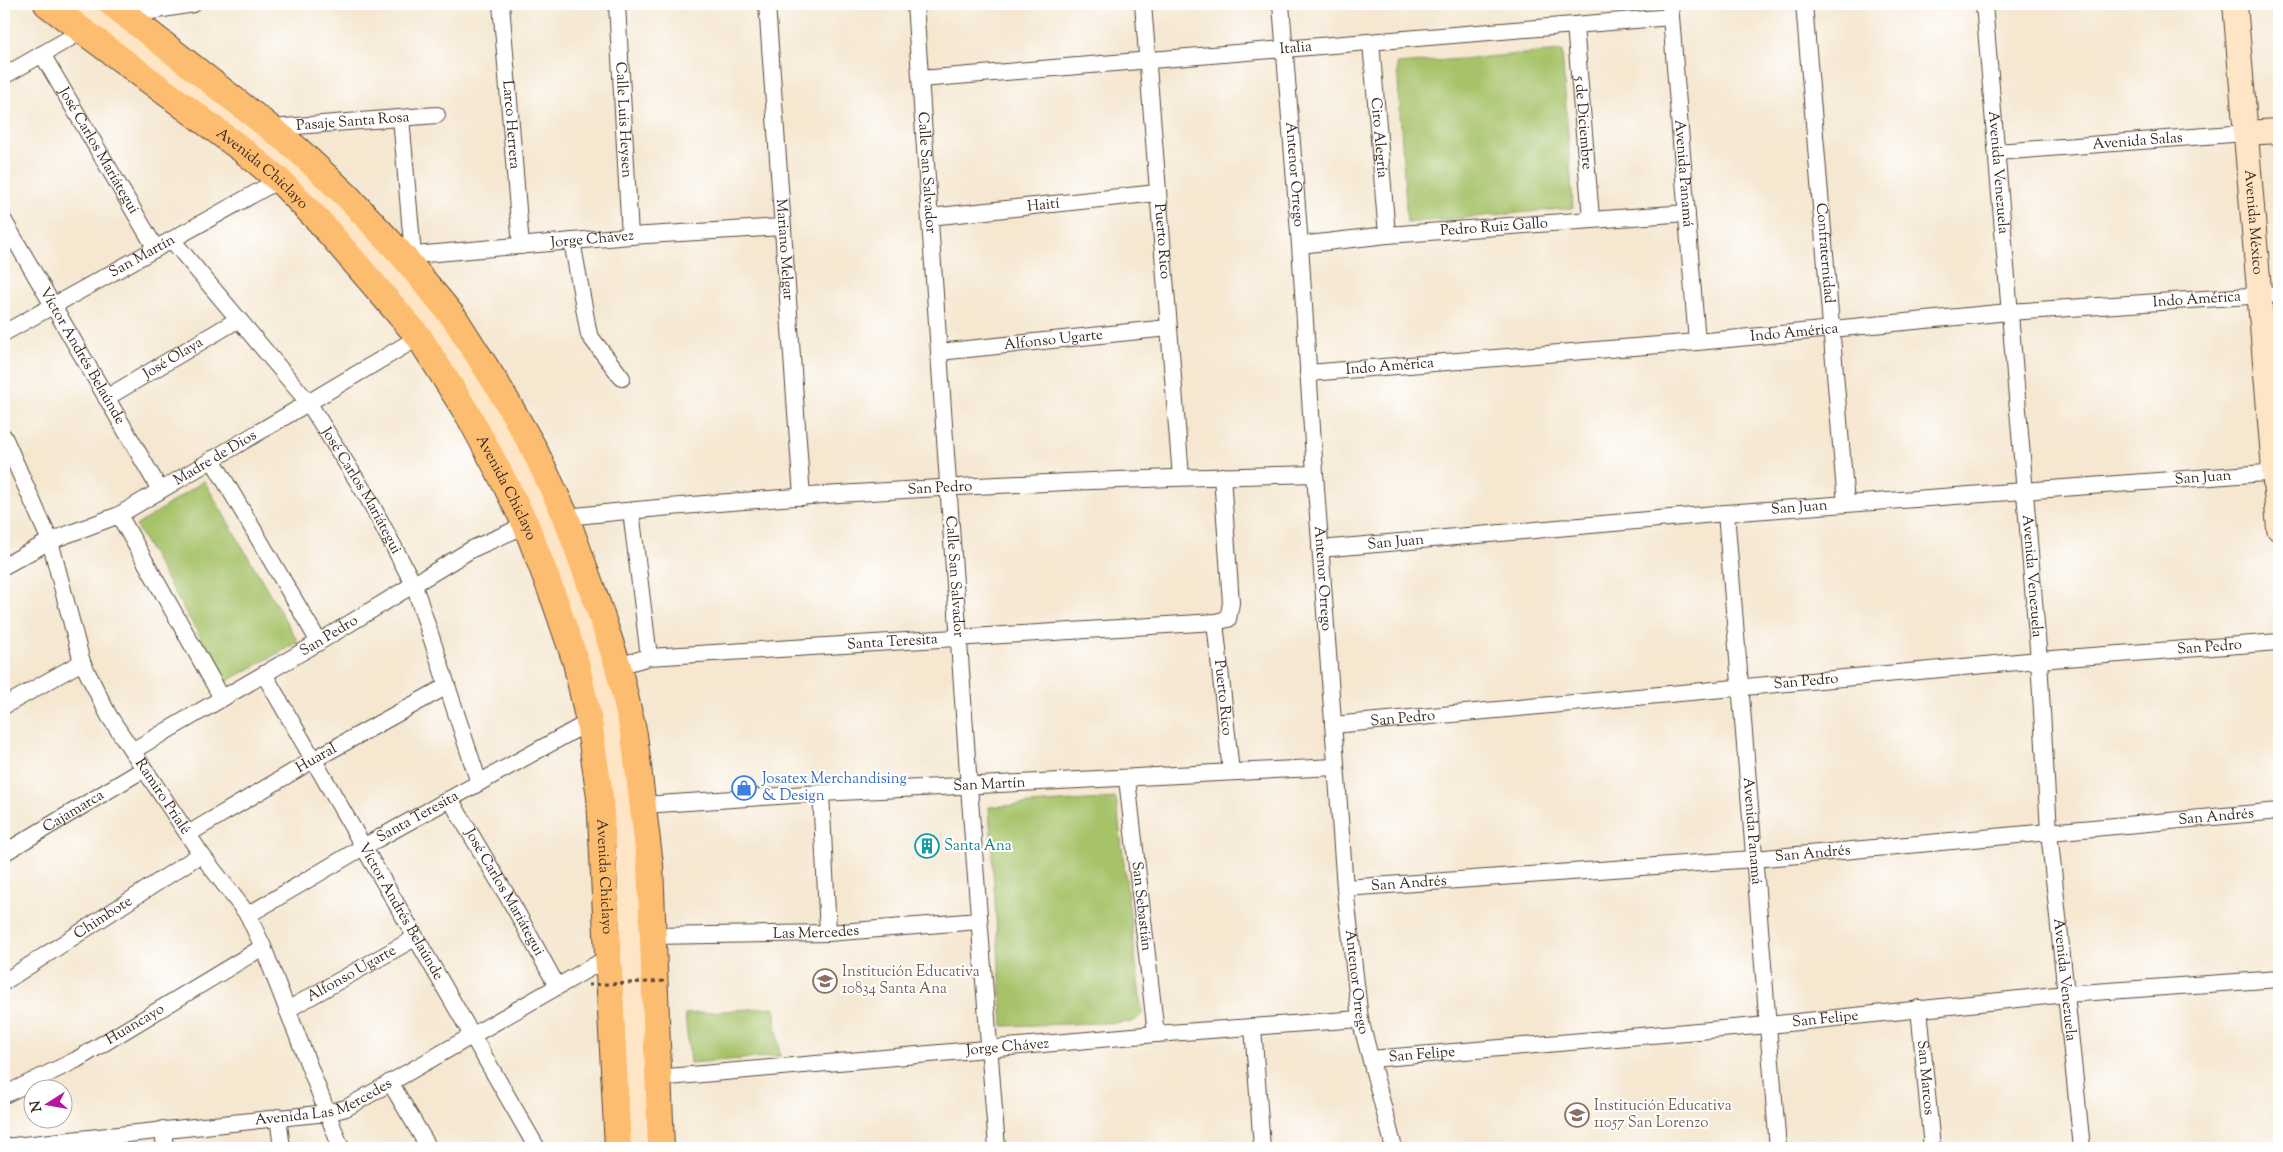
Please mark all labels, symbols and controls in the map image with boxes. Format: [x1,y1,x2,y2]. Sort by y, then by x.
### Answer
street label: Italia [1279,36,1313,60]
street label: Calle Luis Heysen [610,61,637,179]
street label: 5 de Diciembre [1569,74,1597,170]
street label: Larco Herrera [497,79,525,170]
street label: José Carlos Mariátegui [53,82,144,218]
street label: Ciro Alegría [1365,97,1393,179]
street label: Pasaje Santa Rosa [295,107,410,136]
street label: Avenida Venezuela [1983,110,2014,235]
street label: Calle San Salvador [912,111,941,234]
street label: Avenida Panamá [1669,119,1698,228]
street label: Antenor Orrego [1280,121,1309,228]
street label: Avenida Chiclayo [212,123,313,214]
street label: Avenida Salas [2092,127,2184,155]
street label: Avenida México [2238,169,2268,276]
street label: Haití [1026,193,1061,217]
street label: Mariano Melgar [770,198,799,301]
street label: Puerto Rico [1149,202,1176,280]
street label: Confraternidad [1810,202,1840,305]
street label: Pedro Ruiz Gallo [1440,213,1549,242]
street label: Jorge Chávez [549,225,635,254]
street label: San Martín [105,229,179,283]
street label: Víctor Andrés Belaúnde [34,284,130,428]
street label: Indo América [2152,286,2242,313]
street label: Indo América [1749,318,1839,347]
street label: Alfonso Ugarte [1003,324,1104,356]
street label: José Olaya [138,332,207,385]
street label: Indo América [1345,353,1435,380]
street label: José Carlos Mariátegui [315,422,406,558]
street label: Madre de Dios [170,425,261,491]
street label: Avenida Chiclayo [471,431,541,543]
street label: San Juan [2174,465,2232,490]
street label: San Pedro [907,476,973,500]
street label: San Juan [1770,495,1828,520]
street label: Avenida Venezuela [2016,514,2048,638]
street label: Calle San Salvador [940,515,969,639]
street label: Antenor Orrego [1308,525,1337,632]
street label: San Juan [1367,529,1425,555]
street label: San Pedro [296,610,362,662]
street label: Santa Teresita [846,629,938,655]
street label: San Pedro [2176,634,2243,660]
street label: Puerto Rico [1209,659,1238,737]
street label: San Pedro [1773,668,1839,695]
street label: San Pedro [1369,705,1436,732]
street label: Huaral [292,738,341,778]
street label: Ramiro Prialé [130,754,196,839]
place label: Josatex Merchandising & Design [761,769,907,807]
street label: San Martín [953,772,1026,797]
shop icon: Josatex Merchandising & Design [731,775,757,801]
street label: Avenida Panamá [1737,776,1767,886]
street label: Cajamarca [39,785,108,838]
street label: Santa Teresita [373,786,463,848]
street label: San Andrés [2177,803,2255,831]
street label: Avenida Chiclayo [591,818,618,935]
street label: José Carlos Mariátegui [459,824,549,960]
building icon: Santa Ana [914,833,940,859]
place label: Santa Ana [944,836,1012,857]
street label: Víctor Andrés Belaúnde [353,839,449,984]
street label: San Andrés [1774,840,1851,868]
street label: San Sebastián [1126,860,1157,952]
street label: San Andrés [1370,870,1447,897]
street label: Chimbote [70,891,136,944]
street label: Avenida Venezuela [2048,917,2081,1042]
street label: Las Mercedes [773,920,860,944]
street label: Antenor Orrego [1339,929,1374,1037]
street label: Alfonso Ugarte [303,940,400,1007]
place label: Institución Educativa 10834 Santa Ana [842,962,980,1000]
school or university icon: Institución Educativa 10834 Santa Ana [812,968,838,994]
street label: Huancayo [102,999,168,1050]
street label: San Felipe [1791,1005,1859,1033]
street label: Jorge Chávez [964,1033,1050,1061]
street label: San Marcos [1912,1039,1939,1116]
street label: San Felipe [1388,1041,1456,1068]
street label: Avenida Las Mercedes [254,1073,396,1131]
north arrow [22,1080,72,1130]
place label: Institución Educativa 11057 San Lorenzo [1594,1096,1732,1134]
text: N [26,1099,48,1113]
school or university icon: Institución Educativa 11057 San Lorenzo [1564,1102,1590,1128]

